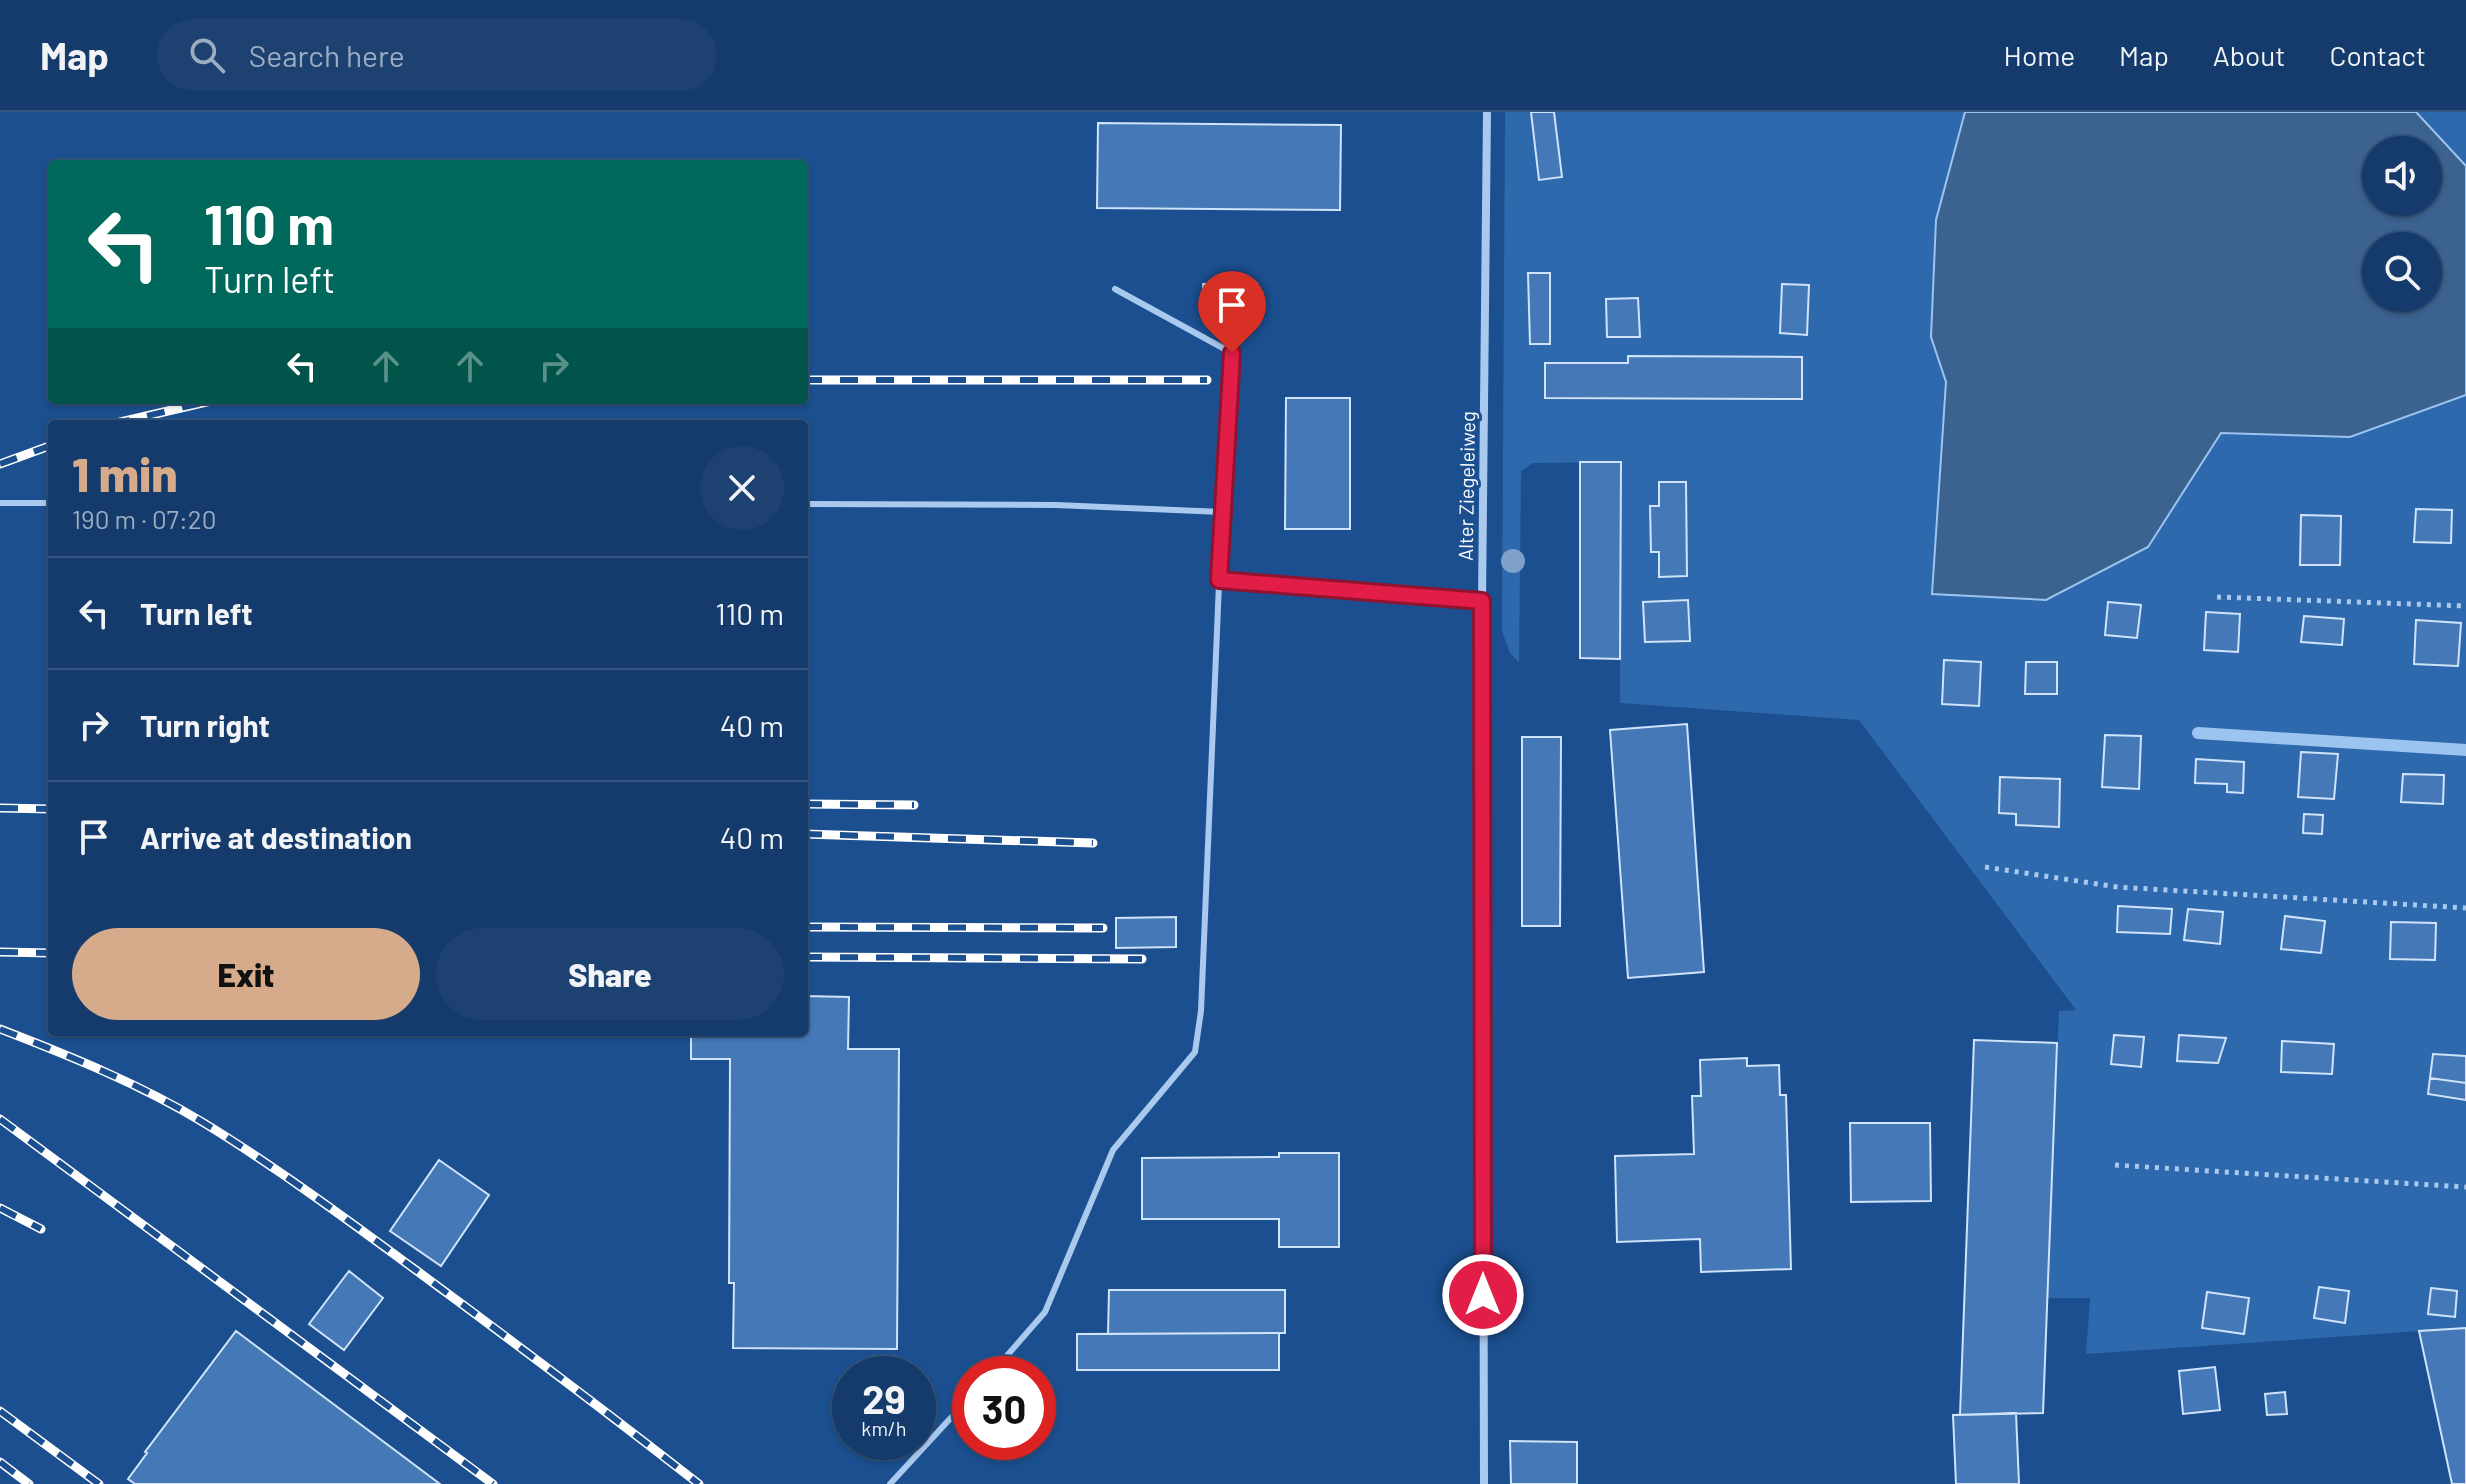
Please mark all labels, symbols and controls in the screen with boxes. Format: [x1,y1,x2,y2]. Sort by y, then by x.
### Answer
search box [157,19,717,91]
text: Map [40,32,109,78]
icon: search [185,33,229,77]
text: Search here [249,37,405,73]
text: Home [2004,38,2075,72]
text: Map [2119,38,2169,72]
text: About [2213,38,2285,72]
text: Contact [2329,38,2426,72]
map controls [2362,136,2442,312]
button: sound [2362,136,2442,216]
text: 110 m [204,189,334,256]
icon: left [72,192,176,296]
button: search [2362,232,2442,312]
text: Turn left [204,257,335,300]
pin [1198,271,1266,353]
icon: arrive [1210,283,1254,327]
icon: left [280,344,324,388]
icon: ahead [364,344,408,388]
icon: ahead [448,344,492,388]
icon: right [532,344,576,388]
street label: Alter Ziegeleiweg [1453,411,1479,561]
text: 1 min [72,444,178,502]
button: close [700,446,784,530]
text: 190 m · 07:20 [72,503,216,534]
icon: left [72,591,116,635]
text: Turn left [140,595,253,631]
text: 110 m [715,595,784,631]
icon: right [72,703,116,747]
text: Turn right [140,707,270,743]
text: 40 m [720,707,784,743]
icon: arrive [72,815,116,859]
text: Arrive at destination [140,819,412,855]
text: 40 m [720,819,784,855]
button: Exit [72,928,420,1020]
button: Share [436,928,784,1020]
position arrow [1441,1253,1525,1337]
speed limit sign: 30 [952,1356,1056,1460]
text: 29 [862,1374,906,1422]
text: km/h [861,1416,907,1440]

